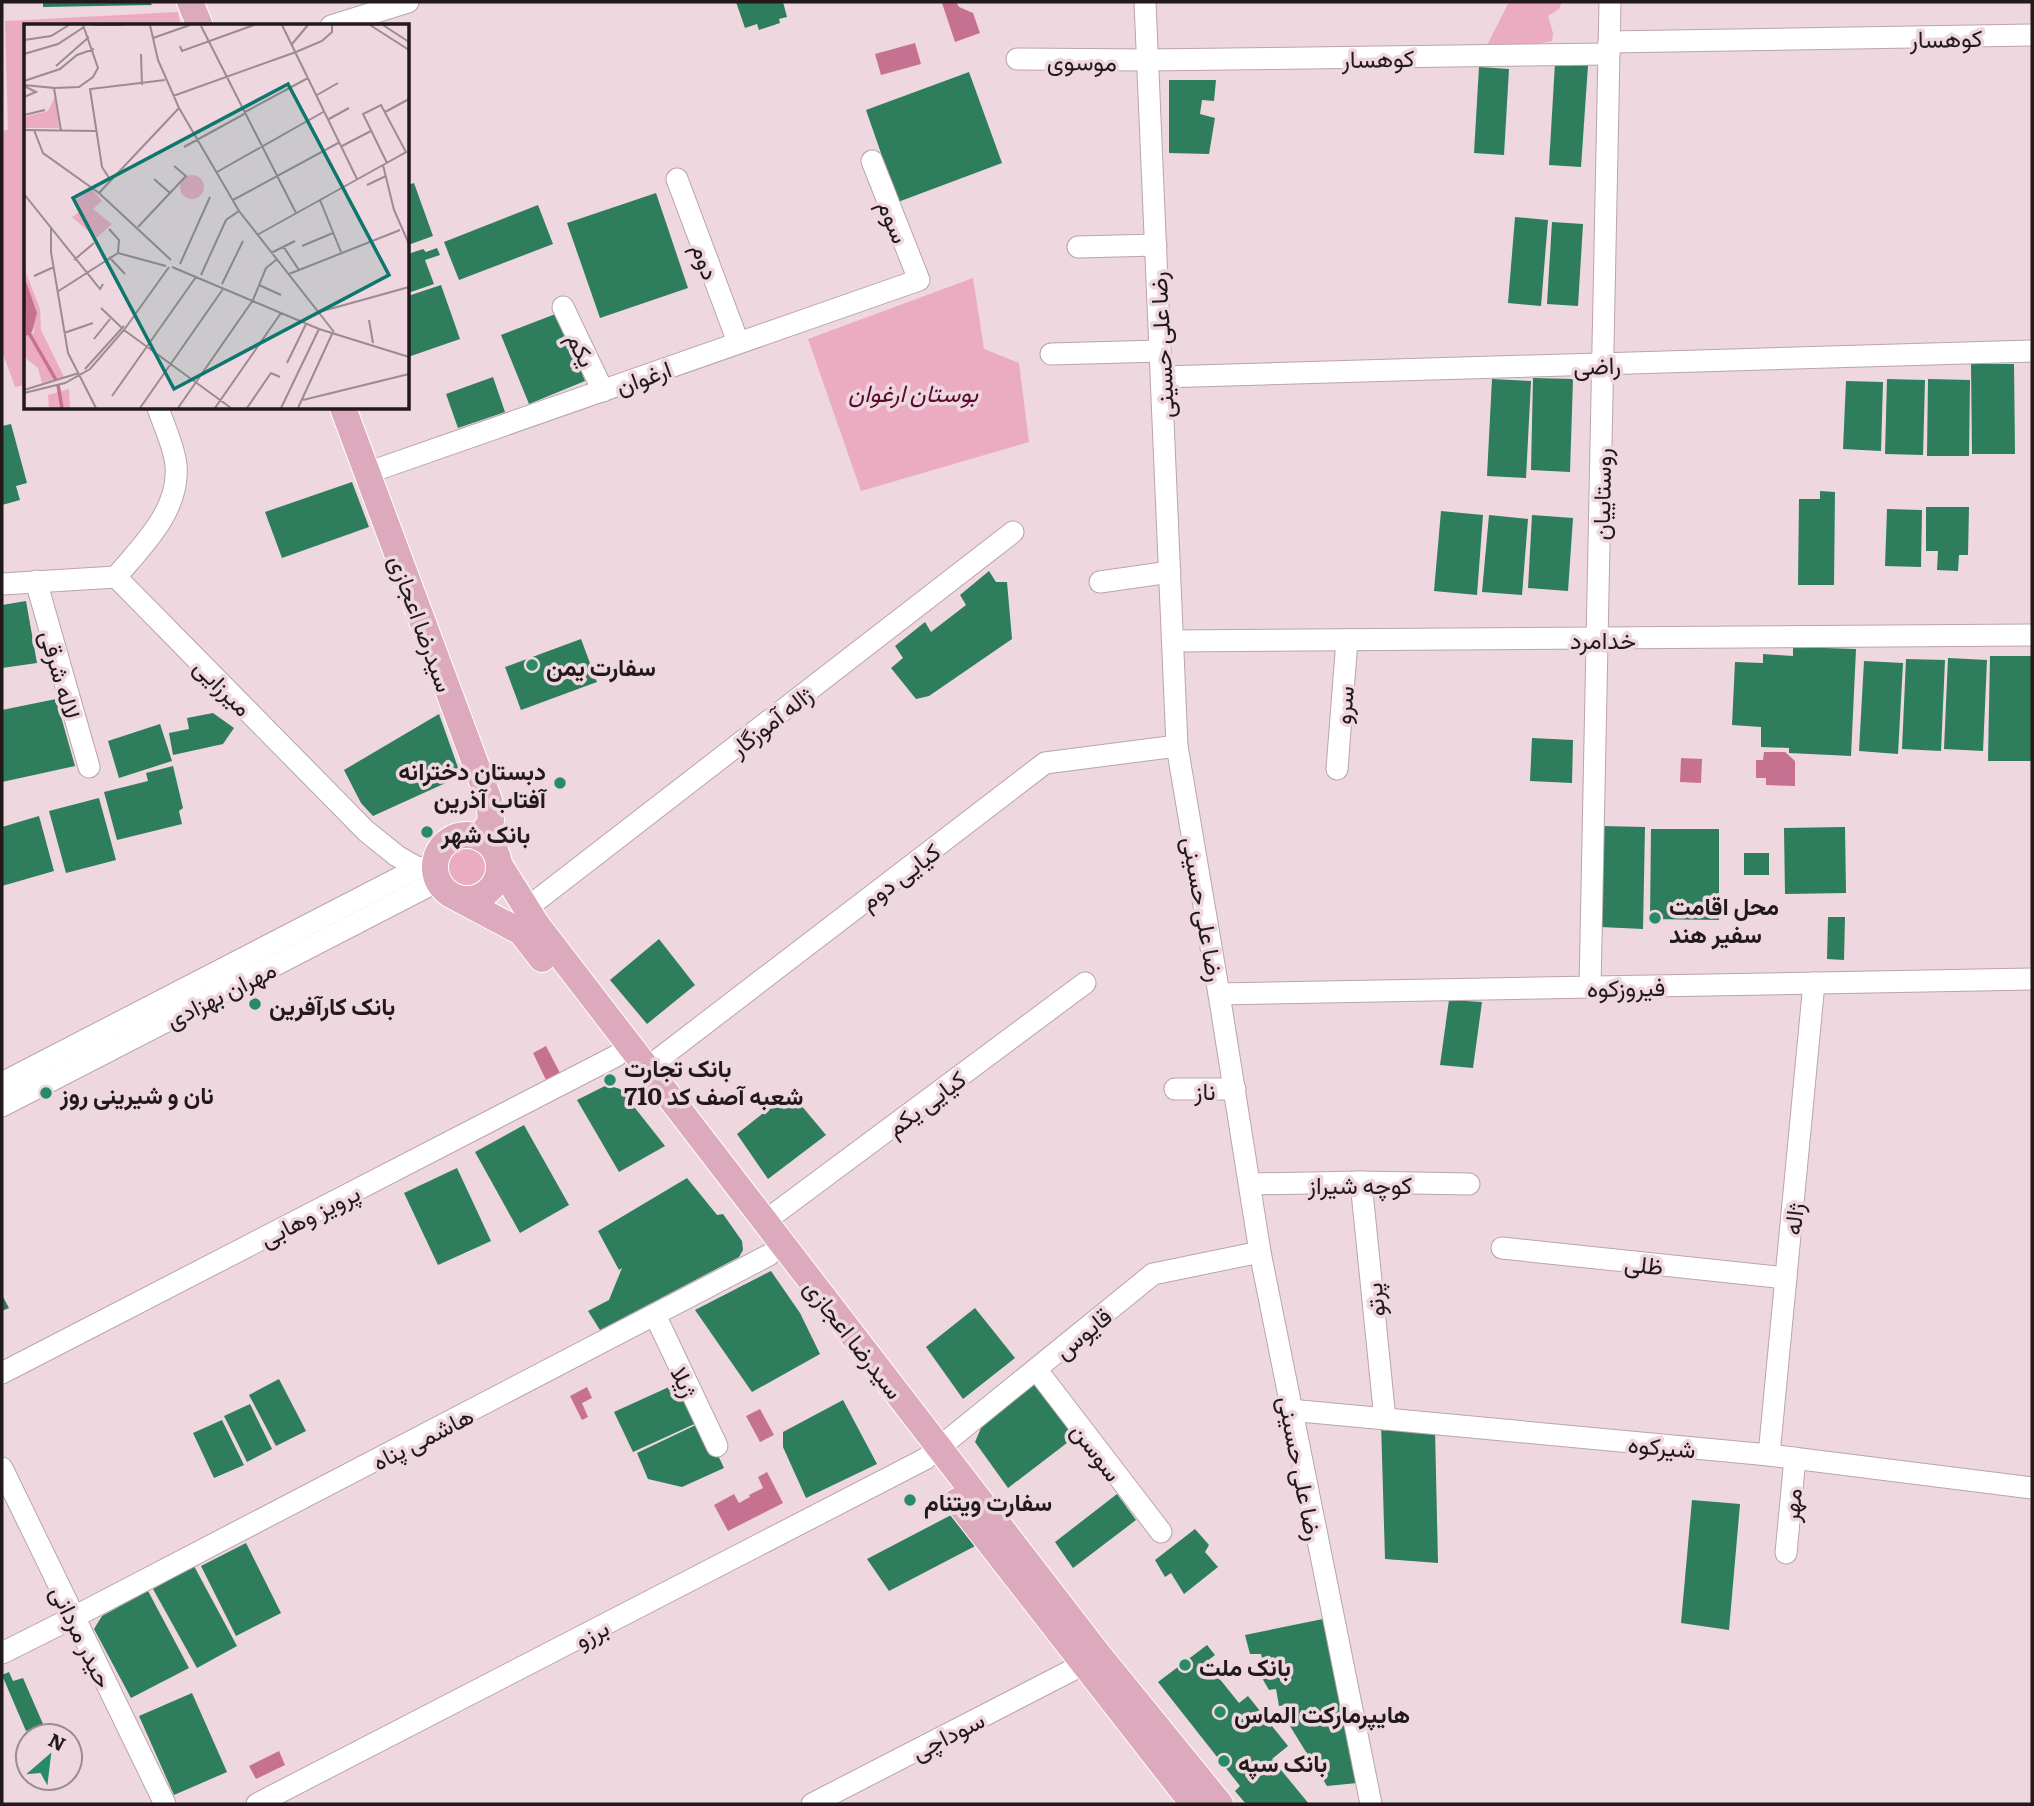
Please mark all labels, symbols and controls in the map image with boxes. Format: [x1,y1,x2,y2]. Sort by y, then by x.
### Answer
street label: کوهسار [1908,19,1983,55]
inset map [24,24,410,410]
street label: کوهسار [1340,39,1415,75]
street label: موسوی [1047,42,1117,78]
street label: سوم [870,194,919,248]
street label: دوم [683,238,730,284]
street label: رضا علی حسینی [1139,271,1181,419]
street label: یکم [559,326,606,373]
street label: راضی [1573,346,1621,382]
street label: ارغوان [610,350,676,402]
park label: بوستان ارغوان [848,374,979,409]
street label: روستاییان [1582,447,1618,541]
street label: سیدرضا اعجازی [382,549,464,697]
street label: خدامرد [1570,621,1636,656]
street label: لاله شرقی [33,625,91,723]
place label: سفارت یمن [546,648,656,683]
street label: میرزایی [187,649,261,723]
marker: سفارت یمن [524,657,540,673]
street label: ژاله آموزگار [720,676,820,764]
street label: سرو [1323,684,1361,726]
place label: دبستان دخترانه آفتاب آذرین [398,752,548,815]
marker: دبستان دخترانه آفتاب آذرین [552,775,568,791]
place label: بانک شهر [440,815,530,850]
marker: بانک شهر [419,824,435,840]
street label: کیایی دوم [851,833,947,918]
street label: رضا علی حسینی [1175,834,1235,984]
place label: محل اقامت سفیر هند [1669,887,1779,950]
marker: محل اقامت سفیر هند [1647,910,1663,926]
street label: مهران بهزادی [159,950,281,1036]
street label: فیروزکوه [1586,968,1666,1004]
place label: بانک کارآفرین [269,987,395,1022]
marker: بانک کارآفرین [247,996,263,1012]
place label: بانک تجارت شعبه آصف کد 710 [624,1049,803,1112]
street label: کیایی یکم [878,1060,973,1144]
marker: بانک تجارت شعبه آصف کد 710 [602,1072,618,1088]
street label: ناز [1193,1072,1216,1107]
place label: نان و شيرينى روز [59,1076,214,1111]
marker: نان و شيرينى روز [38,1085,54,1101]
street label: کوچه شیراز [1307,1166,1412,1202]
street label: پرویز وهابی [253,1174,366,1255]
street label: ژاله [1773,1200,1811,1237]
street label: ظلی [1623,1244,1665,1282]
street label: سیدرضا اعجازی [797,1271,913,1405]
street label: پرتو [1354,1281,1393,1319]
street label: قایوس [1046,1298,1118,1366]
street label: ژیلا [664,1360,709,1403]
street label: رضا علی حسینی [1271,1393,1333,1543]
street label: هاشمی پناه [365,1397,479,1478]
street label: سوسن [1064,1414,1132,1488]
street label: شیرکوه [1627,1425,1697,1465]
place label: سفارت ویتنام [924,1483,1052,1519]
street label: مهر [1771,1487,1809,1524]
marker: سفارت ویتنام [902,1492,918,1508]
street label: حیدر مردانی [43,1579,123,1693]
street label: برزو [568,1609,614,1655]
place label: بانک ملت [1199,1648,1291,1683]
marker: بانک ملت [1177,1657,1193,1673]
place label: هایپرمارکت الماس [1234,1695,1410,1731]
street label: سوداچی [904,1701,990,1768]
marker: هایپرمارکت الماس [1212,1704,1228,1720]
north arrow [14,1722,84,1792]
text: N [44,1725,71,1757]
place label: بانک سپه [1238,1744,1327,1780]
marker: بانک سپه [1216,1753,1232,1769]

